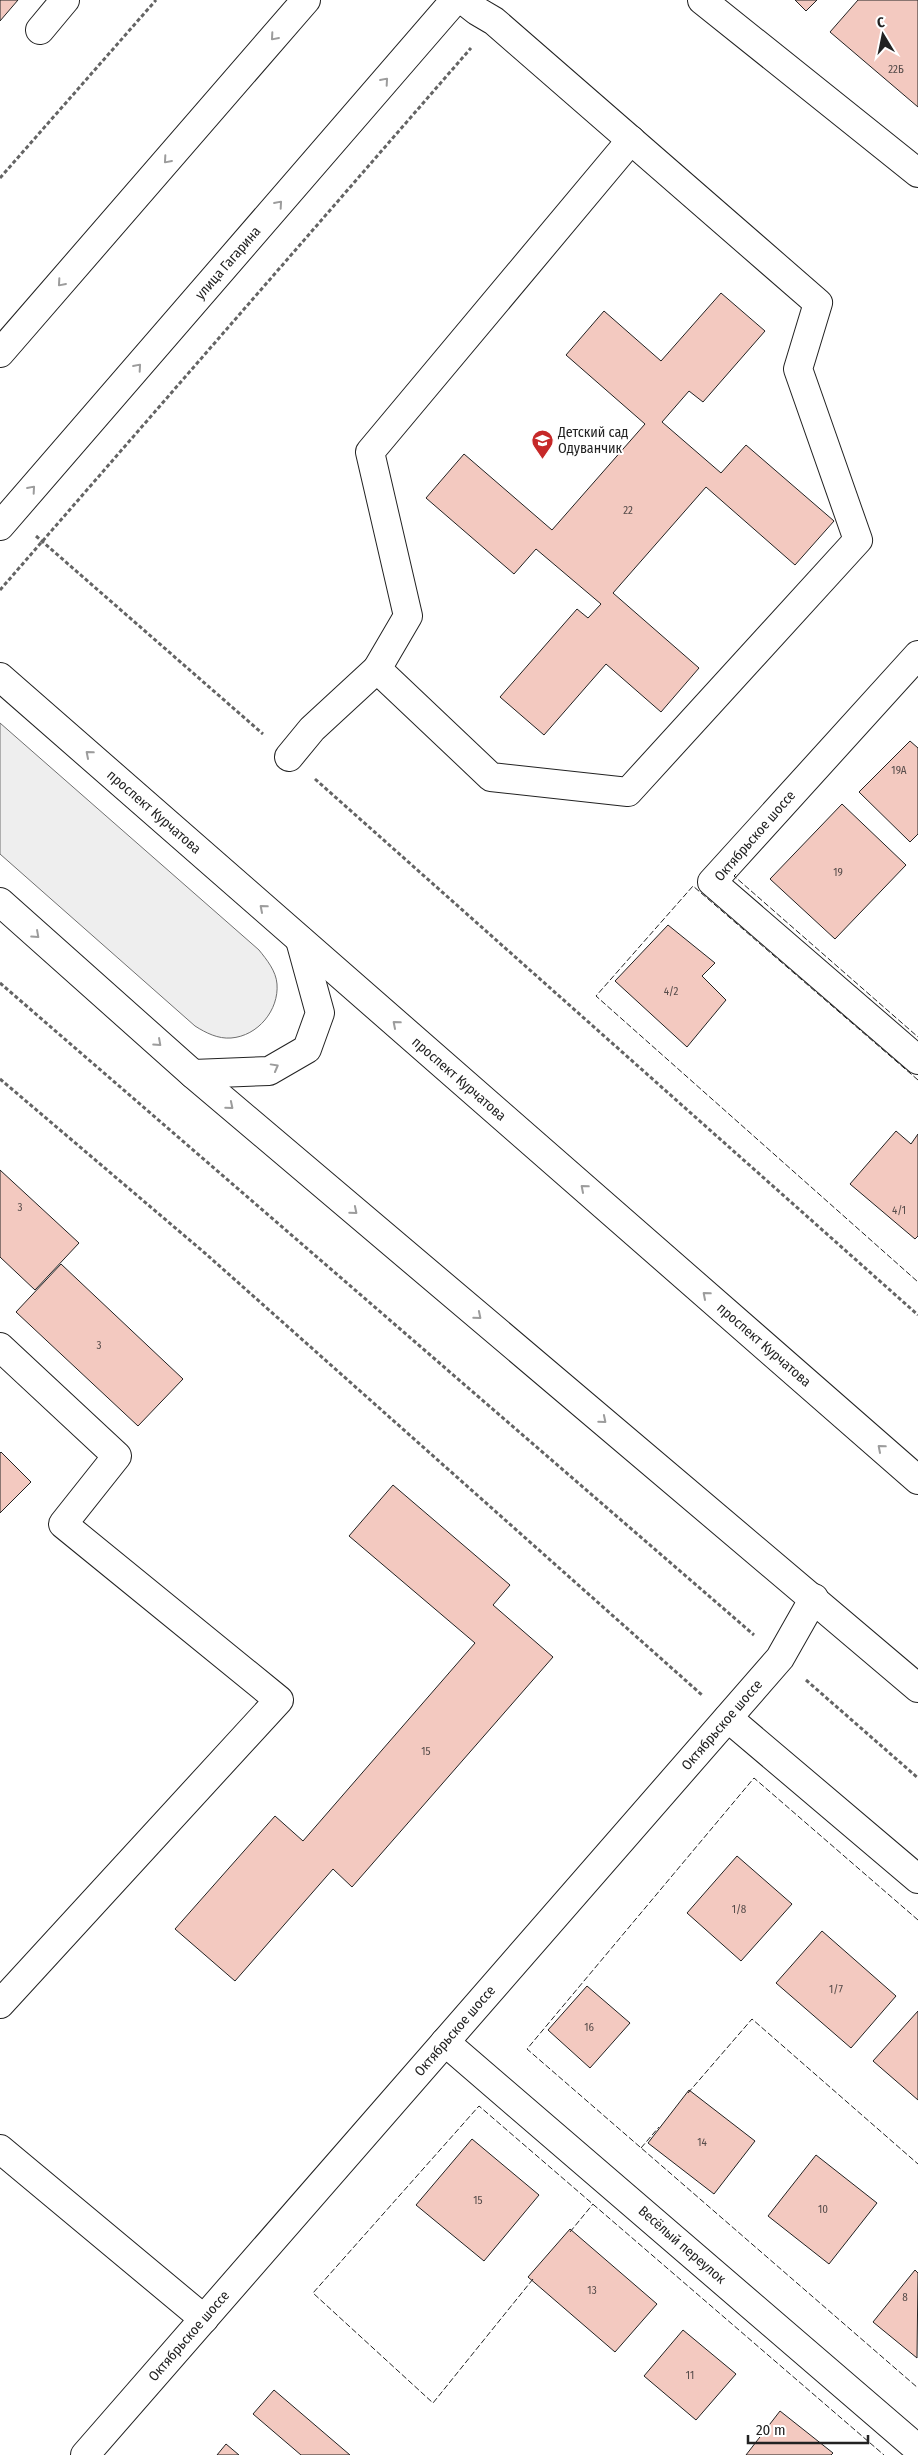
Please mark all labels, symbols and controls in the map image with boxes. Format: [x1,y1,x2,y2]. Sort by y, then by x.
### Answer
north arrow [858,10,908,60]
text: С [876,14,887,32]
one-way arrow [270,31,279,40]
house number: 22Б [888,63,904,76]
one-way arrow [380,78,388,87]
one-way arrow [164,154,173,163]
one-way arrow [273,201,282,210]
street label: улица Гагарина [192,223,264,303]
one-way arrow [58,277,67,286]
one-way arrow [133,363,142,372]
place label: Детский сад Одуванчик [557,424,628,457]
school or university icon: Детский сад Одуванчик [530,428,554,459]
one-way arrow [26,486,35,495]
house number: 22 [623,504,633,517]
one-way arrow [85,751,94,760]
house number: 19А [891,764,907,777]
street label: проспект Курчатова [103,767,205,858]
street label: Октябрьское шоссе [711,787,799,885]
house number: 19 [833,866,843,879]
one-way arrow [260,905,269,914]
one-way arrow [31,929,40,938]
house number: 4/2 [664,985,678,998]
one-way arrow [392,1020,401,1029]
street label: проспект Курчатова [408,1034,510,1125]
one-way arrow [152,1037,161,1046]
one-way arrow [270,1063,279,1073]
one-way arrow [224,1100,233,1109]
one-way arrow [581,1185,590,1194]
house number: 3 [18,1201,23,1214]
house number: 4/1 [892,1204,906,1217]
one-way arrow [348,1205,357,1213]
one-way arrow [703,1292,712,1301]
street label: проспект Курчатова [713,1300,815,1391]
one-way arrow [473,1310,482,1319]
house number: 3 [97,1339,102,1352]
one-way arrow [597,1415,606,1424]
one-way arrow [878,1445,887,1454]
street label: Октябрьское шоссе [678,1676,766,1774]
house number: 15 [421,1745,431,1758]
house number: 1/8 [732,1903,747,1916]
street label: Октябрьское шоссе [411,1982,499,2080]
house number: 1/7 [829,1983,843,1996]
house number: 16 [584,2021,594,2034]
house number: 14 [697,2136,707,2149]
house number: 15 [473,2194,483,2207]
street label: Весёлый переулок [635,2202,730,2288]
house number: 10 [818,2203,828,2216]
house number: 13 [587,2284,597,2297]
street label: Октябрьское шоссе [145,2287,233,2385]
house number: 8 [902,2291,908,2304]
house number: 11 [686,2369,694,2382]
scale bar [748,2412,868,2444]
text: 20 m [756,2421,786,2439]

